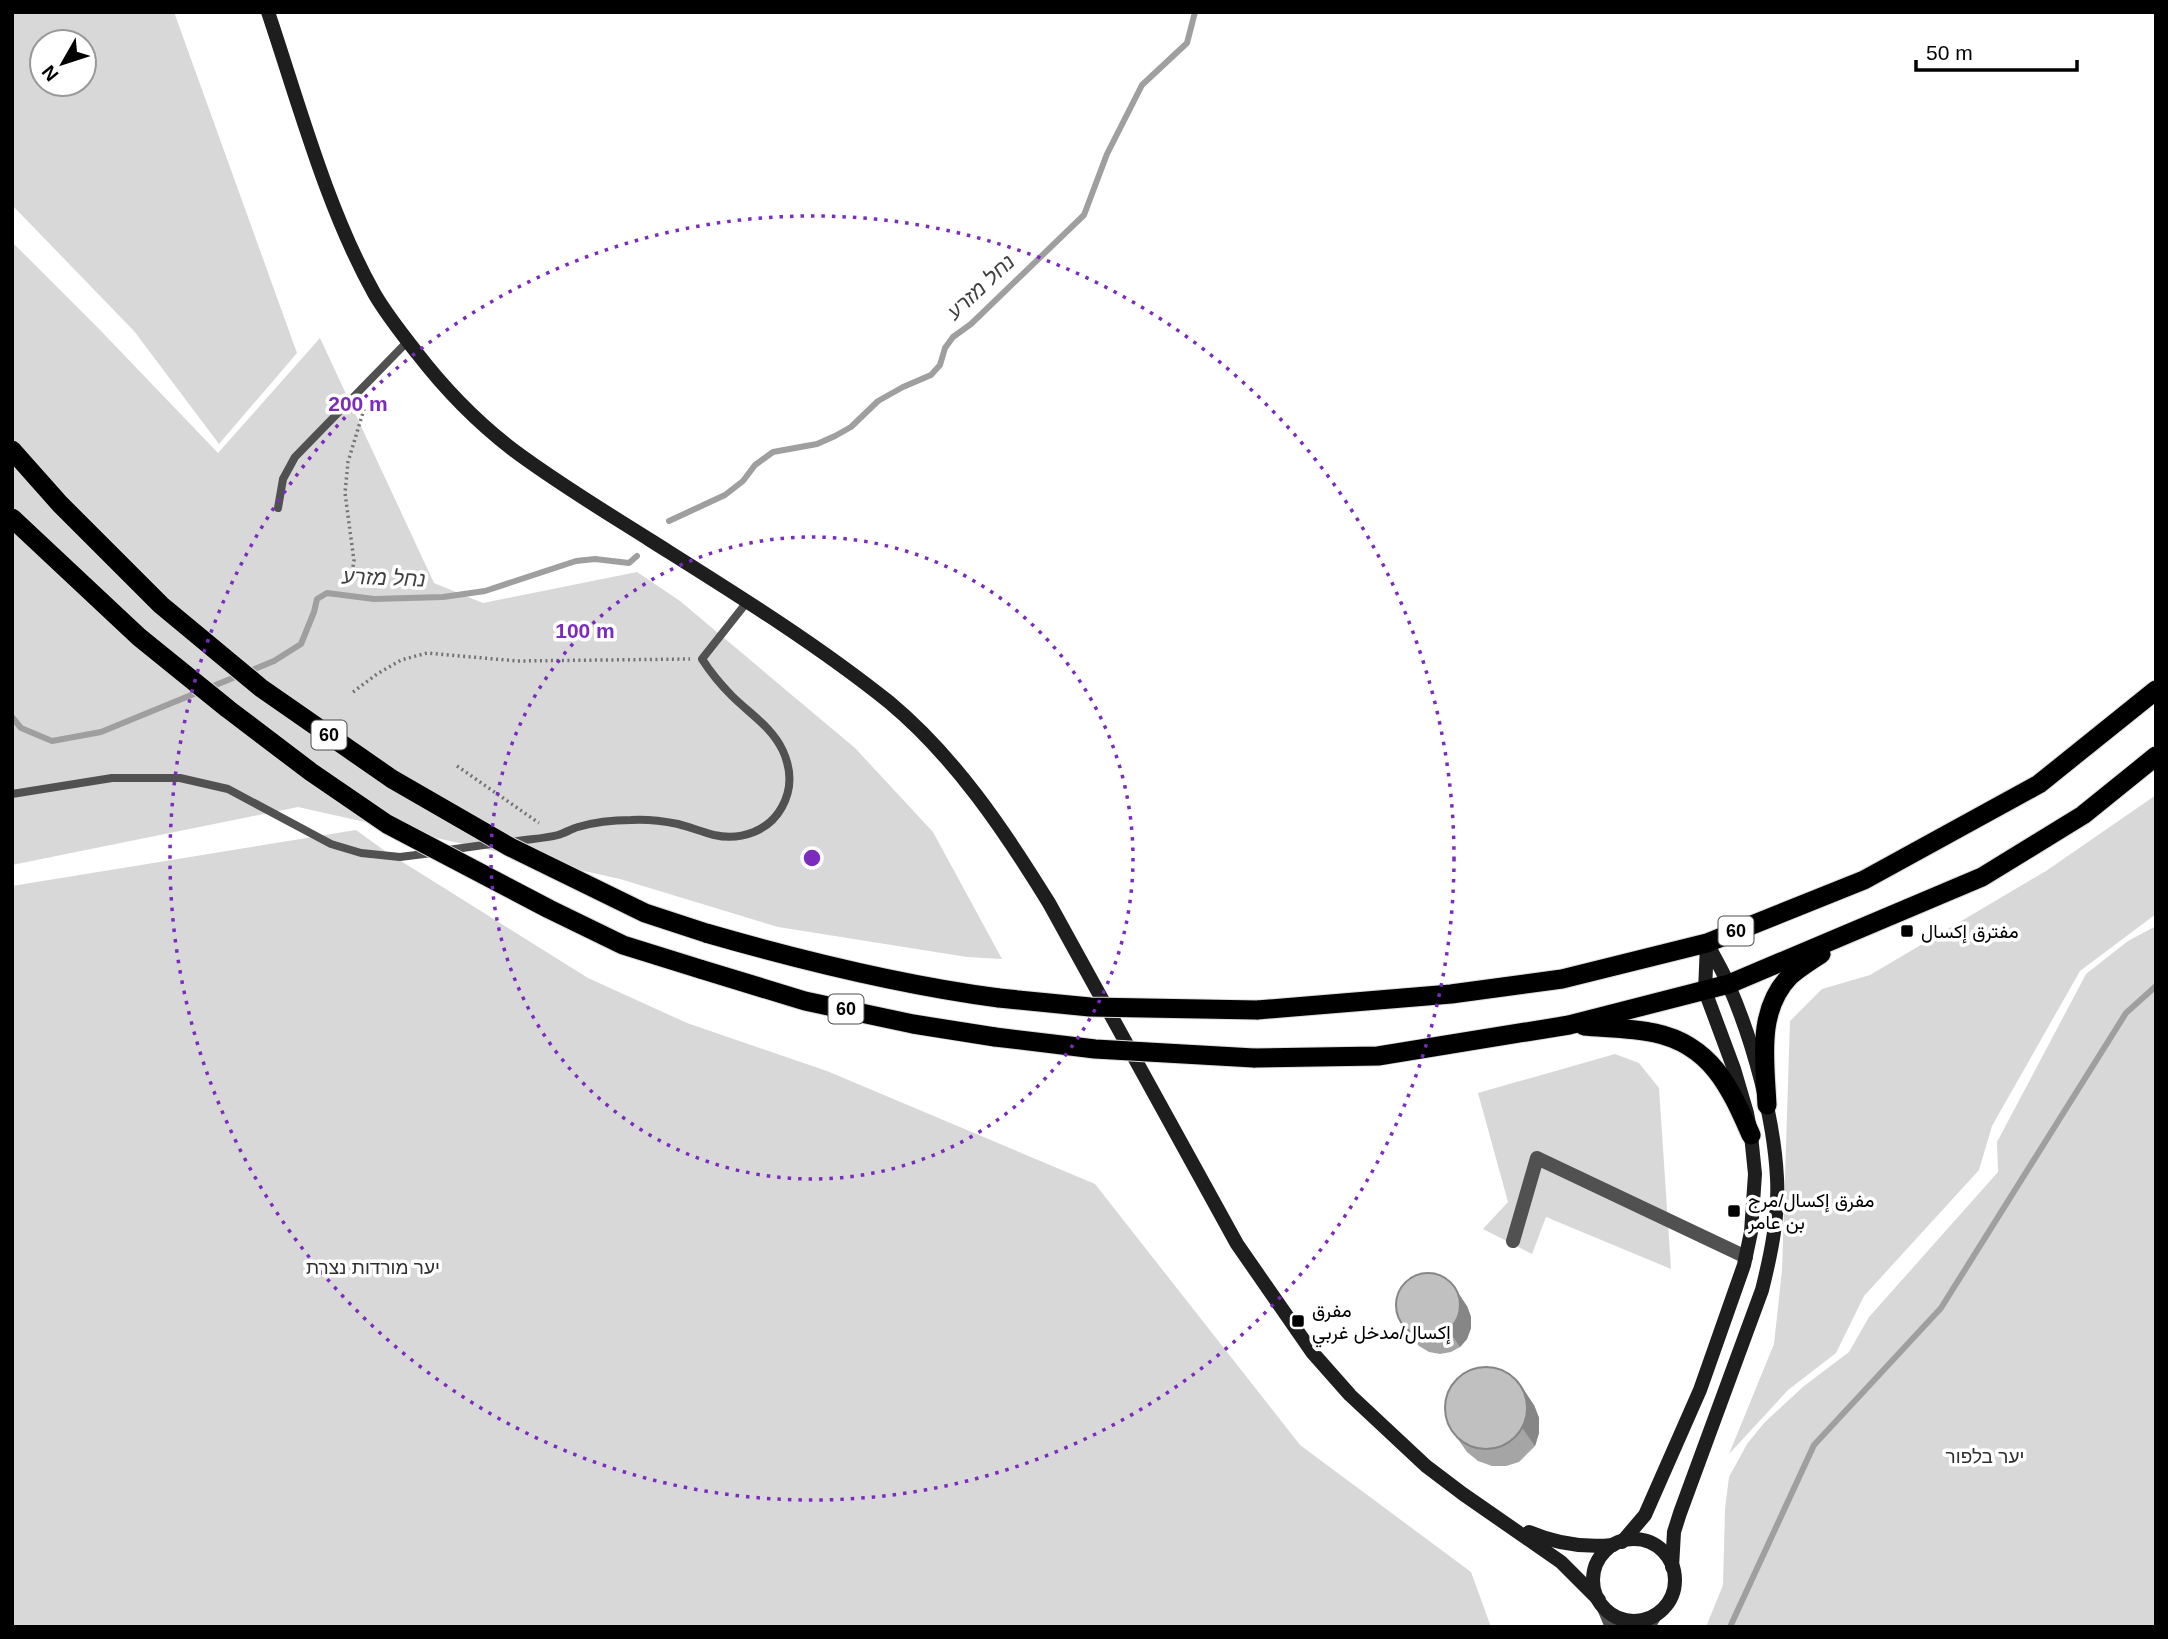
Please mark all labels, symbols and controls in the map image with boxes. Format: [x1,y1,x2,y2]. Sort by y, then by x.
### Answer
north arrow [28,28,98,98]
scale bar [1916,28,2077,72]
text: 50 m [1926,41,1973,64]
text: N [38,61,63,85]
water label: נחל מזרע [942,250,1019,324]
text: 200 m [328,392,388,415]
water label: נחל מזרע [341,565,426,590]
text: 100 m [555,619,615,642]
road number: 60 [312,720,346,750]
centre of rings [800,846,824,870]
road number: 60 [1718,916,1754,946]
place label: مفترق إكسال [1921,921,2019,944]
marker: مفترق إكسال [1899,923,1915,939]
road number: 60 [828,994,864,1024]
place label: مفرق إكسال/مرج بن عامر [1747,1190,1874,1234]
marker: مفرق إكسال/مرج بن عامر [1726,1203,1742,1219]
park label: יער מורדות נצרת [306,1257,440,1278]
place label: مفرق إكسال/مدخل غربي [1312,1300,1451,1348]
marker: مفرق إكسال/مدخل غربي [1290,1313,1306,1329]
park label: יער בלפור [1946,1446,2024,1467]

